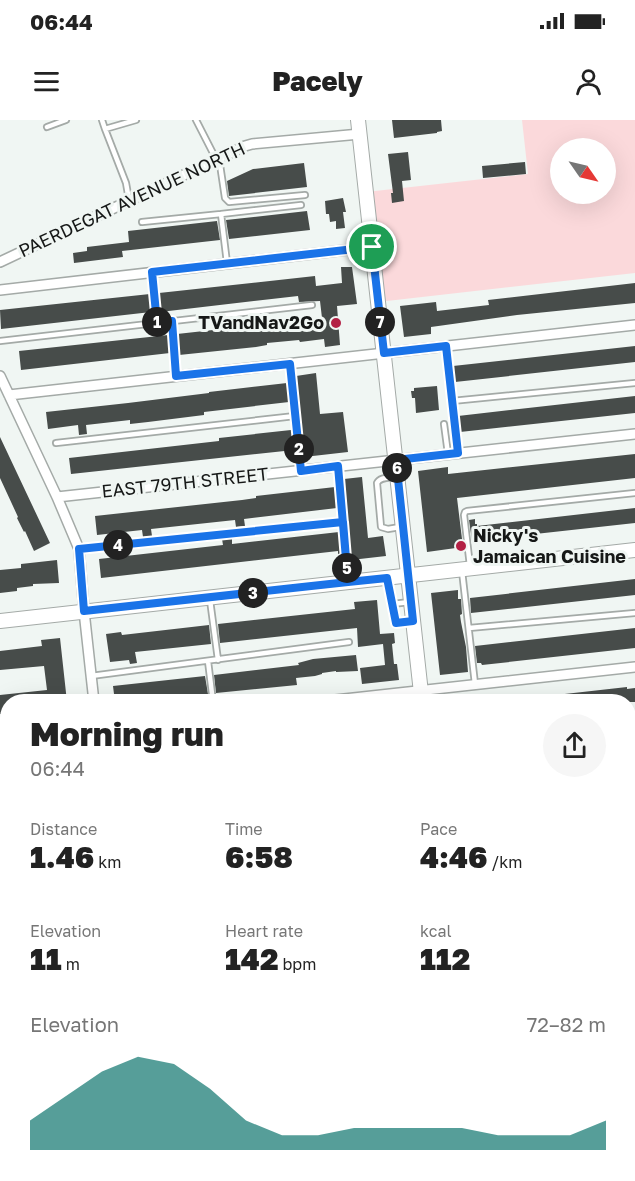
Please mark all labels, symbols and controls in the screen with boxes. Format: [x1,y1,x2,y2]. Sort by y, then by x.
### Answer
text: 06:44 [30,8,93,35]
icon: menu [30,65,63,98]
text: Pacely [272,65,363,97]
icon: person [572,65,605,98]
street label: PAERDEGAT AVENUE NORTH [15,137,248,261]
north arrow [550,138,616,204]
map controls [550,138,616,204]
pin [346,221,397,272]
icon: arrive [355,230,388,263]
pin: 1 [142,307,172,337]
pin: 7 [365,307,395,337]
place label: TVandNav2Go [198,311,324,333]
text: 1 [153,312,161,332]
text: 7 [376,312,384,332]
marker: TVandNav2Go [329,316,343,330]
pin: 2 [284,434,314,464]
text: 2 [294,439,304,459]
pin: 6 [382,453,412,483]
text: 6 [392,458,402,478]
street label: EAST 79TH STREET [100,462,269,502]
place label: Nicky's Jamaican Cuisine [473,524,626,567]
pin: 4 [103,530,133,560]
text: 4 [113,535,123,555]
marker: Nicky's Jamaican Cuisine [454,539,468,553]
pin: 5 [332,553,362,583]
text: 5 [342,558,352,578]
pin: 3 [238,578,268,608]
text: 3 [248,583,258,603]
text: Morning run [30,714,224,753]
button: share [543,714,606,777]
text: 06:44 [30,756,85,780]
text: Distance [30,819,97,839]
text: Time [225,819,263,839]
text: Pace [420,819,457,839]
text: 1.46 [30,839,94,875]
text: 6:58 [225,839,293,875]
text: 4:46 [420,839,488,875]
text: km [94,852,122,872]
text: /km [488,852,522,872]
text: Elevation [30,921,101,941]
text: Heart rate [225,921,303,941]
text: kcal [420,921,452,941]
text: 11 [30,941,62,977]
text: 142 [225,941,279,977]
text: 112 [420,941,470,977]
text: m [62,954,80,974]
text: bpm [279,954,316,974]
text: Elevation [30,1012,119,1036]
text: 72–82 m [527,1012,606,1036]

